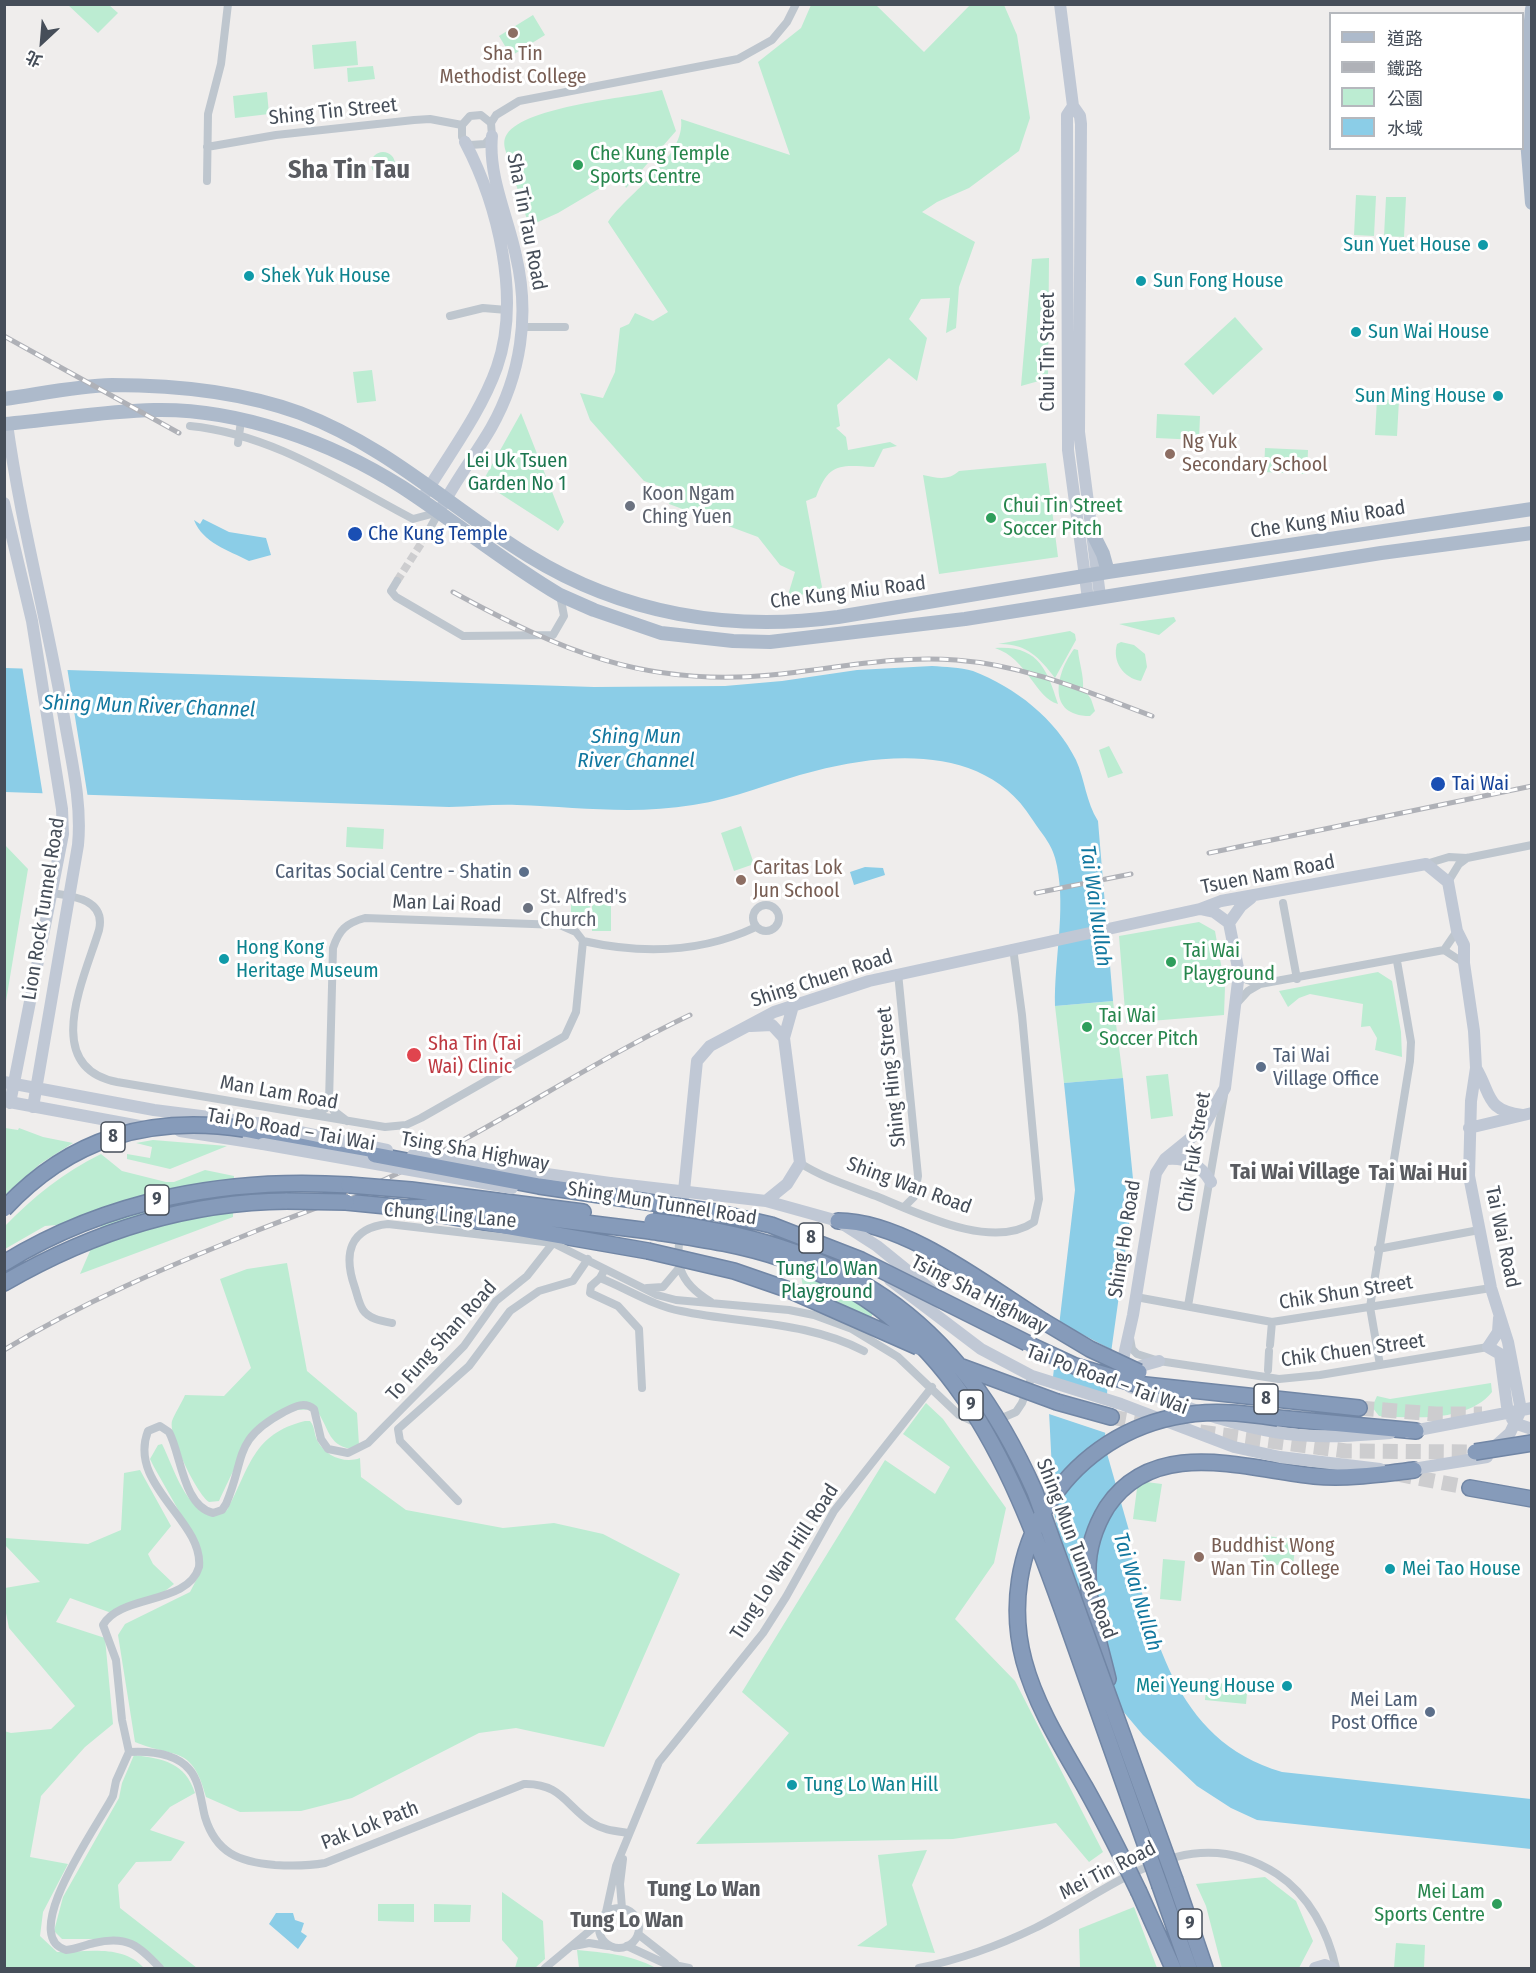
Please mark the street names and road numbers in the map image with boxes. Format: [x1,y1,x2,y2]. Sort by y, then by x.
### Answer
street label: Shing Tin Street [268,93,398,131]
street label: Sha Tin Tau Road [501,151,551,293]
street label: Chui Tin Street [1036,292,1060,412]
street label: Che Kung Miu Road [1249,496,1407,544]
street label: Che Kung Miu Road [769,572,927,614]
street label: Lion Rock Tunnel Road [18,816,70,1002]
street label: Tsuen Nam Road [1199,850,1337,900]
street label: Man Lai Road [392,890,502,918]
street label: Shing Chuen Road [748,945,896,1013]
street label: Shing Hing Street [873,1006,911,1148]
street label: Man Lam Road [218,1071,340,1115]
street label: Chik Fuk Street [1174,1090,1216,1214]
street label: Tai Po Road – Tai Wai [205,1103,377,1157]
road number: 8 [101,1122,125,1152]
street label: Tsing Sha Highway [399,1127,551,1177]
street label: Shing Wan Road [843,1152,975,1220]
street label: Shing Mun Tunnel Road [566,1177,758,1231]
street label: Shing Ho Road [1104,1178,1146,1300]
street label: Tai Wai Road [1480,1184,1524,1290]
road number: 9 [145,1185,169,1215]
street label: Chung Ling Lane [383,1198,517,1234]
road number: 8 [799,1223,823,1253]
street label: Tsing Sha Highway [907,1250,1051,1340]
street label: Chik Shun Street [1278,1271,1414,1315]
street label: To Fung Shan Road [382,1276,502,1406]
street label: Chik Chuen Street [1280,1329,1426,1373]
street label: Tai Po Road – Tai Wai [1023,1340,1191,1420]
road number: 8 [1254,1384,1278,1414]
road number: 9 [959,1390,983,1420]
street label: Shing Mun Tunnel Road [1031,1455,1121,1643]
street label: Tung Lo Wan Hill Road [726,1480,844,1644]
street label: Pak Lok Path [318,1796,422,1856]
street label: Mei Tin Road [1056,1837,1160,1905]
road number: 9 [1178,1909,1202,1939]

